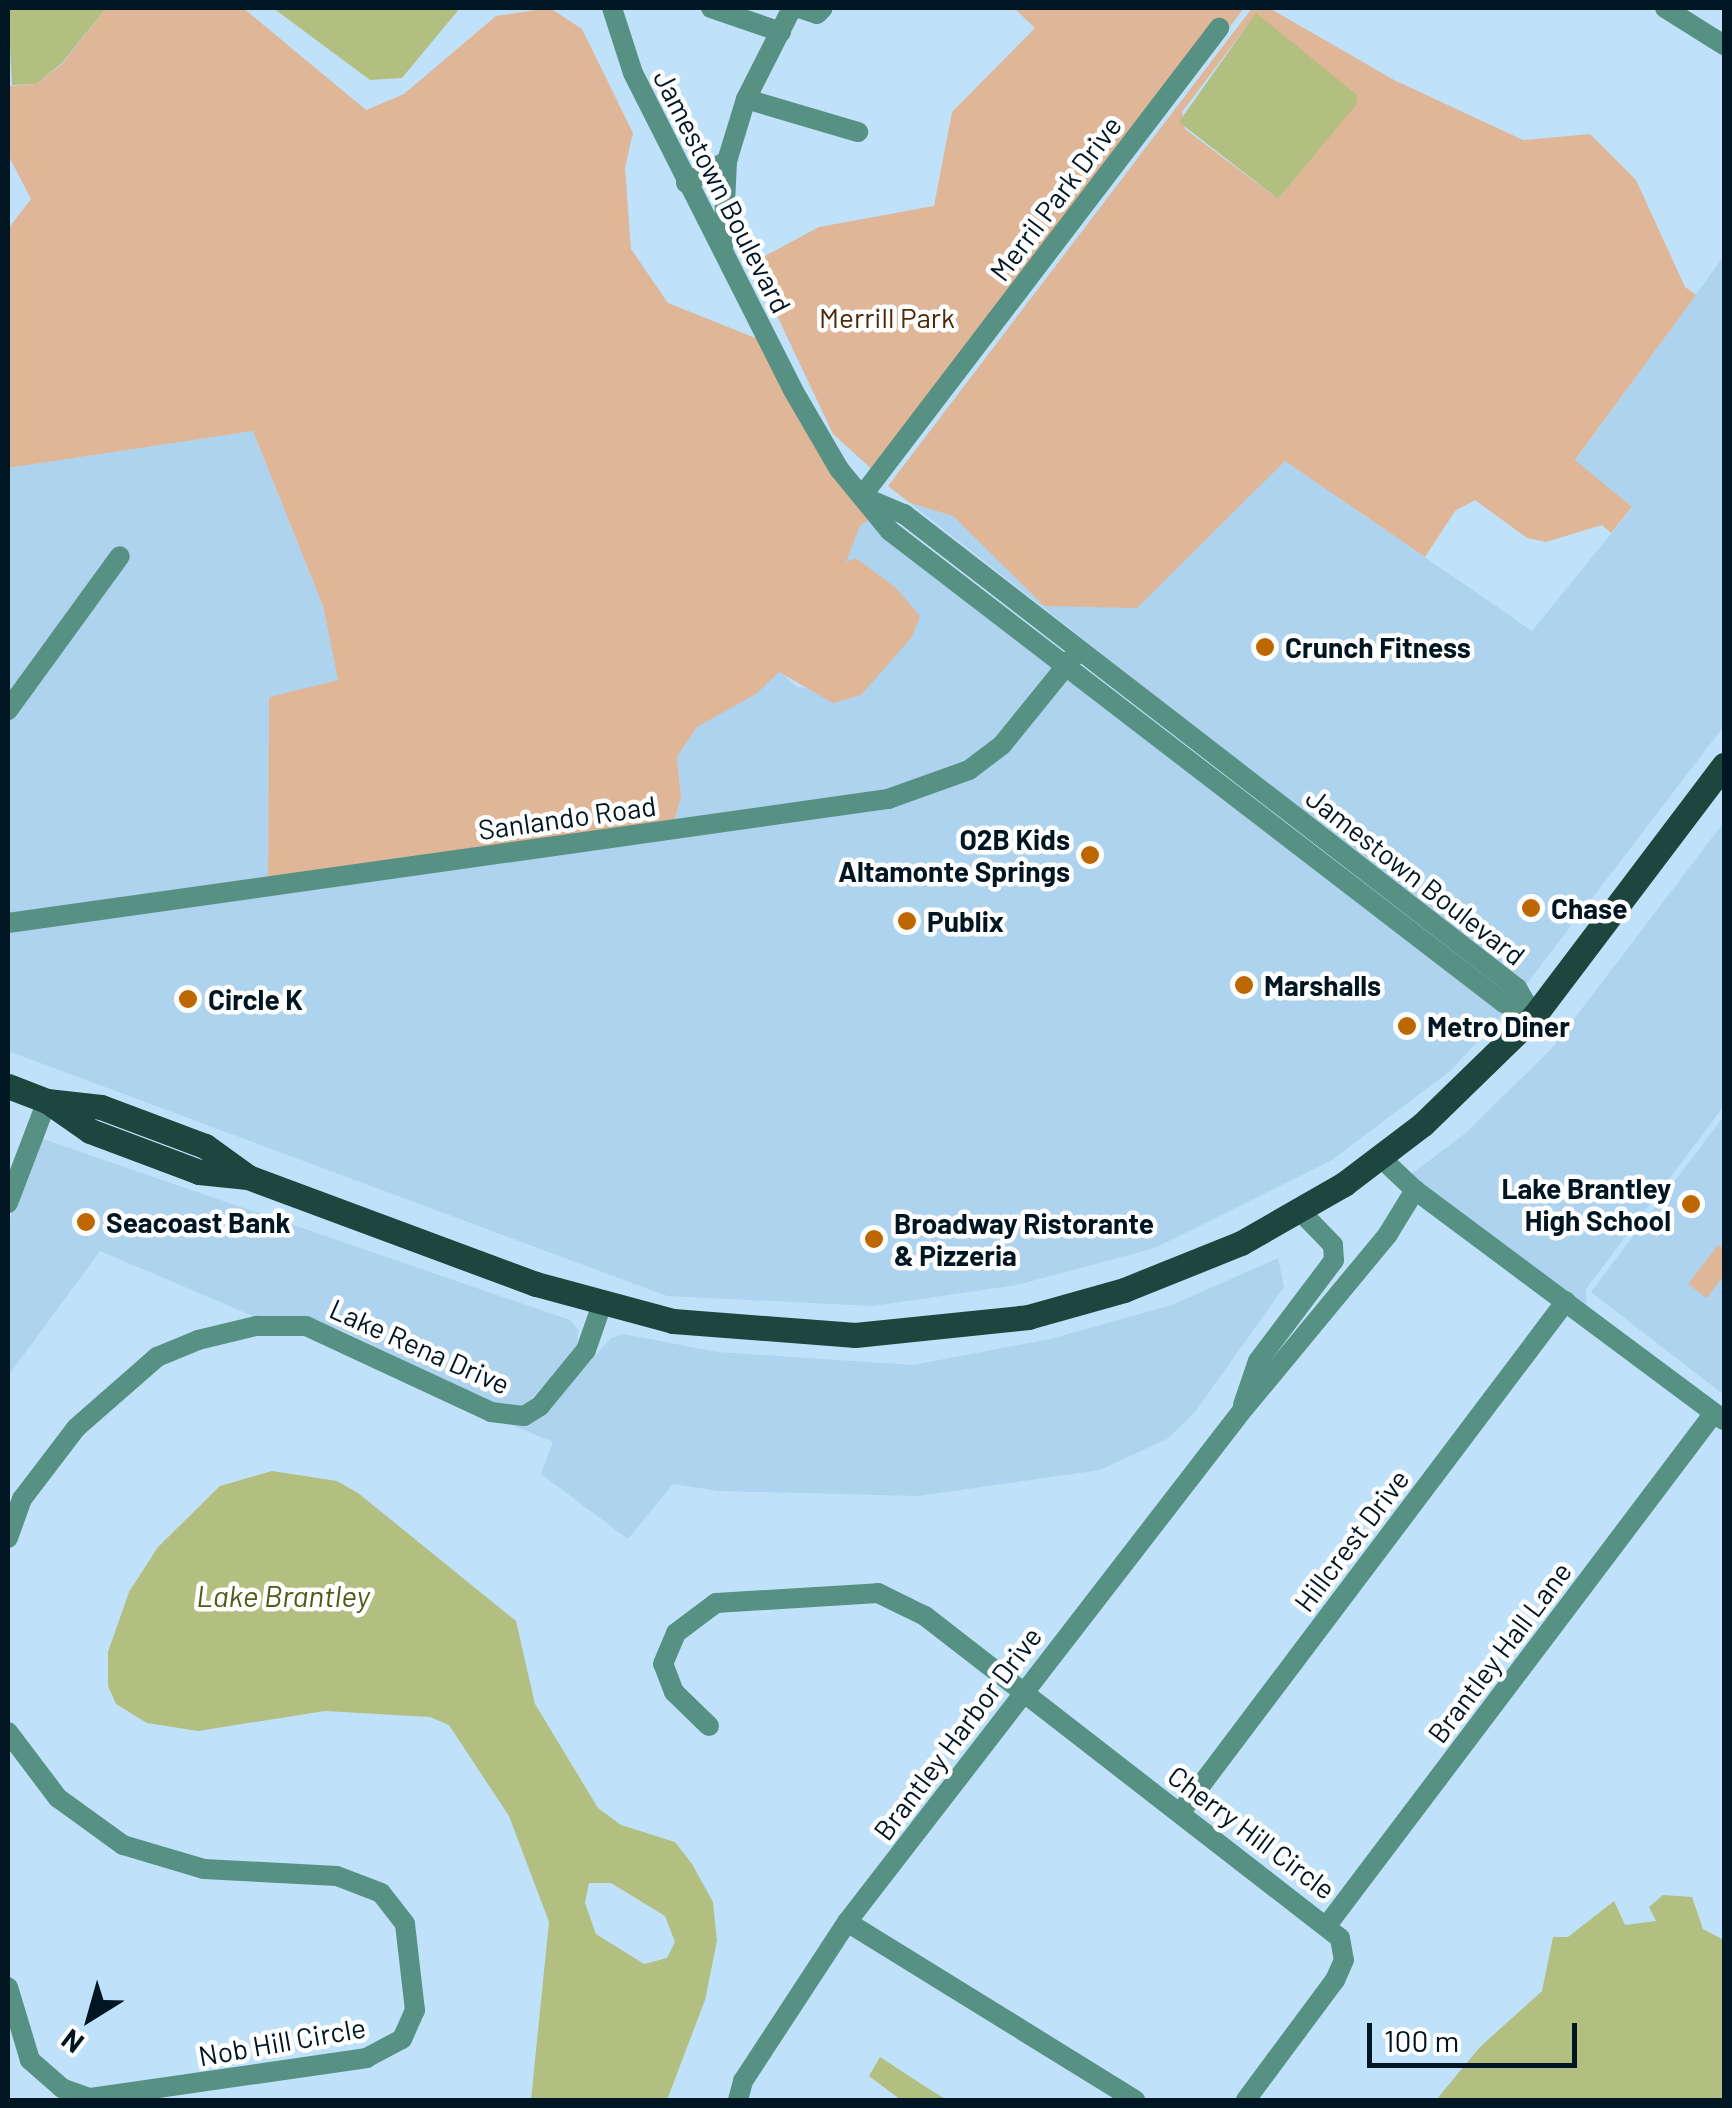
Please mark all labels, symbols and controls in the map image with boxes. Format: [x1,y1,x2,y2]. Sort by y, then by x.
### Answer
street label: Jamestown Boulevard [647,64,799,318]
street label: Merril Park Drive [982,109,1128,287]
park label: Merrill Park [819,300,955,334]
place label: Crunch Fitness [1285,630,1471,664]
marker: Crunch Fitness [1254,636,1276,658]
street label: Jamestown Boulevard [1300,780,1532,972]
street label: Sanlando Road [476,788,658,846]
place label: O2B Kids Altamonte Springs [838,822,1070,888]
marker: O2B Kids Altamonte Springs [1079,844,1101,866]
place label: Chase [1551,891,1627,925]
marker: Chase [1520,897,1542,919]
place label: Publix [927,904,1004,938]
marker: Publix [896,910,918,932]
place label: Marshalls [1264,968,1381,1002]
marker: Marshalls [1233,974,1255,996]
place label: Circle K [208,982,303,1016]
marker: Circle K [177,988,199,1010]
place label: Metro Diner [1427,1009,1570,1043]
marker: Metro Diner [1396,1015,1418,1037]
place label: Lake Brantley High School [1502,1171,1671,1237]
marker: Lake Brantley High School [1680,1193,1702,1215]
place label: Seacoast Bank [106,1205,290,1239]
place label: Broadway Ristorante & Pizzeria [894,1206,1154,1272]
marker: Seacoast Bank [75,1211,97,1233]
marker: Broadway Ristorante & Pizzeria [863,1228,885,1250]
street label: Lake Rena Drive [325,1291,515,1401]
street label: Hillcrest Drive [1287,1462,1415,1618]
street label: Brantley Hall Lane [1420,1555,1578,1749]
water label: Lake Brantley [196,1577,370,1613]
street label: Brantley Harbor Drive [866,1620,1048,1846]
street label: Cherry Hill Circle [1162,1758,1342,1906]
north arrow [40,1968,140,2068]
scale bar [1372,2003,1582,2065]
street label: Nob Hill Circle [196,2010,368,2072]
text: 100 m [1384,2022,1459,2058]
text: N [54,2023,90,2061]

